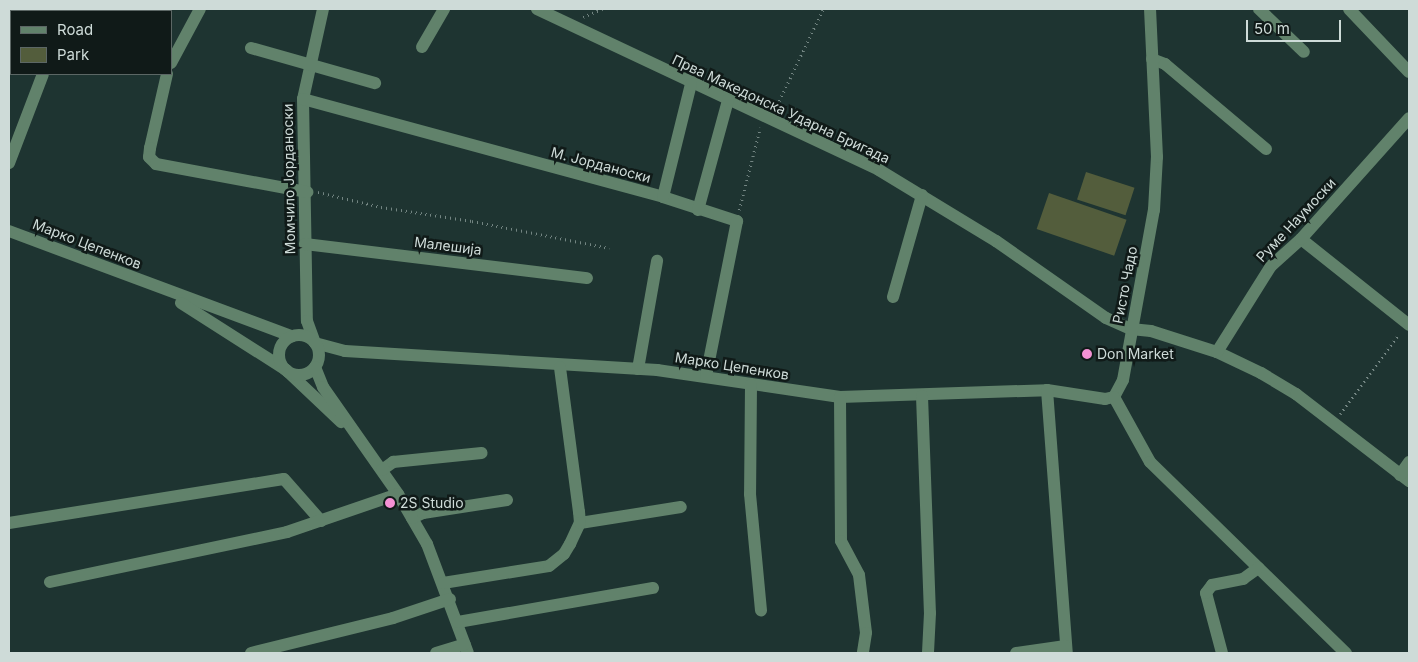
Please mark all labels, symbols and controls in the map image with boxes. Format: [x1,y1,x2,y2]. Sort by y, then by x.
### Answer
legend [10,10,172,75]
scale bar [1248,10,1343,42]
text: 50 m [1254,19,1290,38]
text: Road [57,20,93,39]
text: Park [57,45,89,64]
street label: Прва Македонска Ударна Бригада [670,51,892,167]
street label: Момчило Јорданоски [279,104,299,254]
street label: М. Јорданоски [549,144,653,186]
street label: Руме Наумоски [1253,175,1339,265]
street label: Марко Цепенков [30,216,144,272]
street label: Малешија [413,234,483,258]
street label: Ристо Чадо [1109,245,1141,325]
place label: Don Market [1097,346,1174,362]
marker: Don Market [1081,348,1093,360]
street label: Марко Цепенков [674,349,790,383]
place label: 2S Studio [400,495,464,511]
marker: 2S Studio [384,497,396,509]

